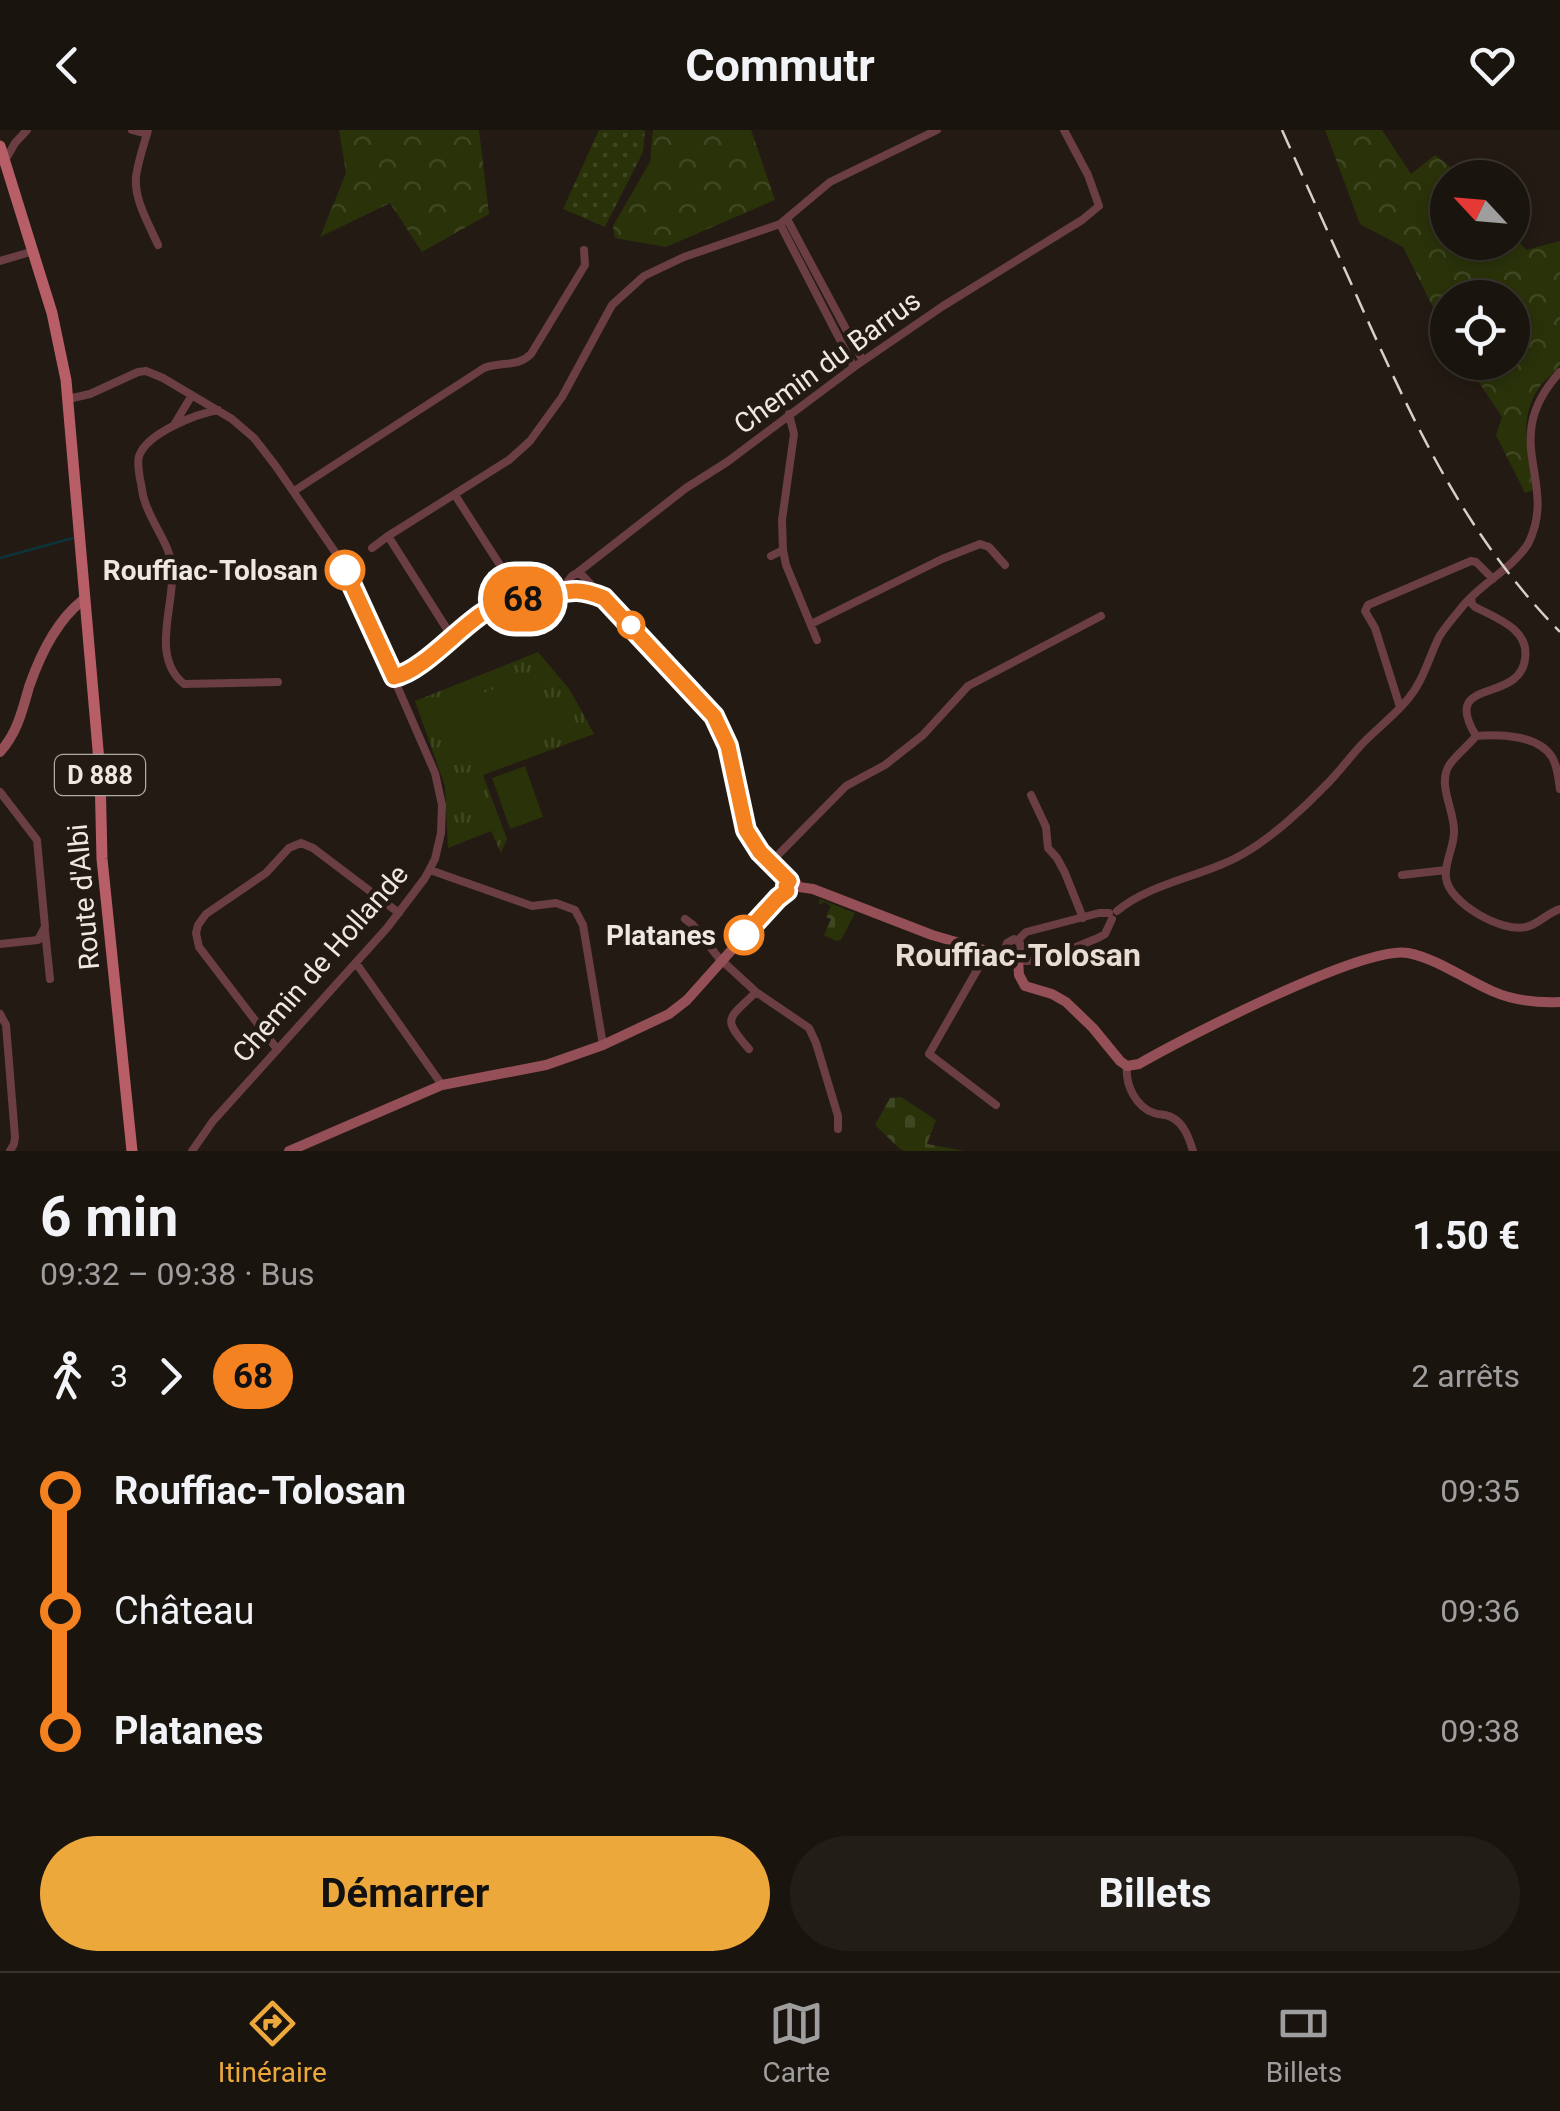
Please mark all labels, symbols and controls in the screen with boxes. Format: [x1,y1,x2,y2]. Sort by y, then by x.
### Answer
icon: back [40,38,95,93]
icon: heart [1465,38,1520,93]
text: Commutr [685,39,875,92]
north arrow [1430,160,1530,260]
map controls [1430,160,1530,380]
button: locate [1430,280,1530,380]
street label: Chemin du Barrus [728,284,927,441]
marker: Rouffiac-Tolosan [326,551,364,589]
place label: Rouffiac-Tolosan [103,554,318,587]
line badge: 68 [478,566,568,632]
text: 68 [503,579,543,620]
unlabelled marker [618,612,644,638]
road number: D 888 [55,755,145,795]
street label: Route d'Albi [61,823,106,971]
street label: Chemin de Hollande [226,858,415,1069]
marker: Platanes [725,916,763,954]
place label: Platanes [606,919,716,952]
district label: Rouffiac-Tolosan [895,936,1141,974]
text: 6 min [40,1185,178,1249]
text: 1.50 € [1412,1214,1520,1258]
text: 09:32 – 09:38 · Bus [40,1255,315,1293]
icon: walk [40,1349,95,1404]
icon: forward [143,1349,198,1404]
text: 68 [233,1356,273,1397]
text: 3 [110,1357,128,1395]
text: 2 arrêts [1411,1357,1520,1395]
text: Rouffiac-Tolosan [114,1469,406,1513]
text: 09:35 [1440,1472,1520,1510]
text: Château [114,1589,255,1633]
text: 09:36 [1440,1592,1520,1630]
text: Platanes [114,1709,263,1753]
text: 09:38 [1440,1712,1520,1750]
button: Démarrer [40,1836,770,1951]
button: Billets [790,1836,1520,1951]
tab: Itinéraire [218,1996,327,2089]
tab: Carte [762,1996,830,2089]
tab: Billets [1266,1996,1342,2089]

